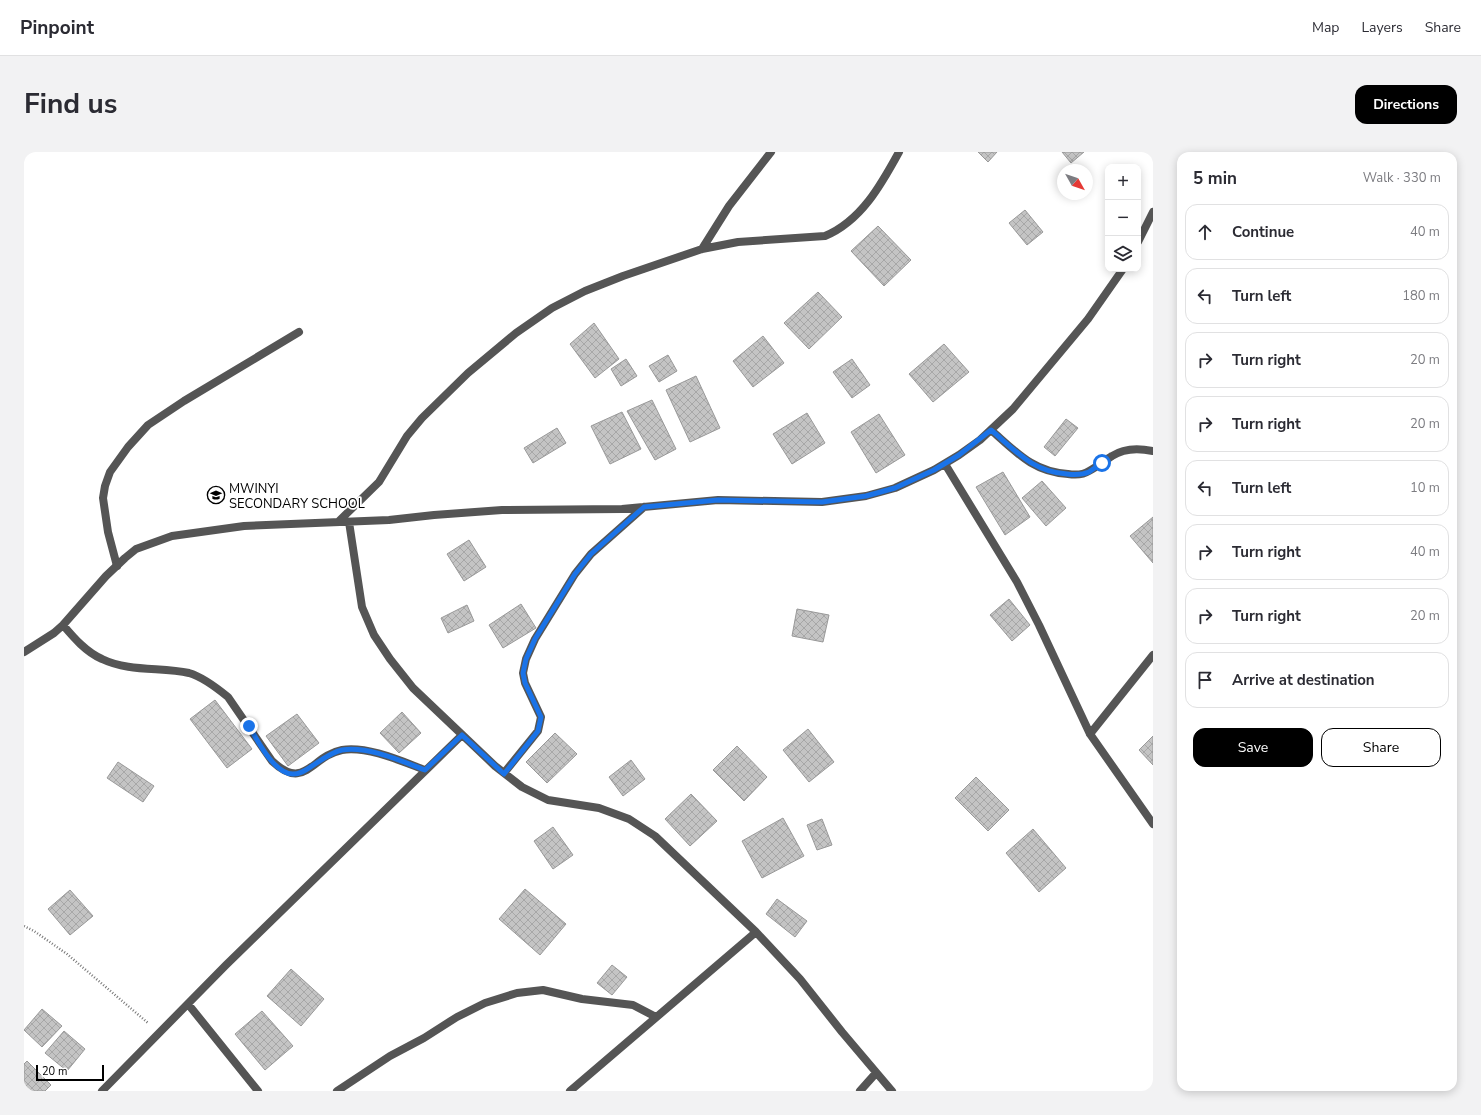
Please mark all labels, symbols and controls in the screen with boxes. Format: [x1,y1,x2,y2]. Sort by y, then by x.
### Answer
text: Pinpoint [20,15,94,41]
text: Map [1312,18,1339,37]
text: Layers [1361,18,1403,37]
text: Share [1425,18,1461,37]
text: Find us [24,85,118,123]
button: Directions [1355,85,1457,124]
north arrow [1057,164,1093,200]
map controls [1105,164,1141,272]
button: + [1105,164,1141,200]
text: 5 min [1193,167,1237,190]
text: Walk · 330 m [1363,169,1441,187]
button: − [1105,200,1141,236]
icon: ahead [1194,221,1216,243]
text: Continue [1232,222,1294,242]
text: 40 m [1410,223,1440,241]
button: layers [1105,236,1141,272]
icon: left [1194,285,1216,307]
text: Turn left [1232,286,1291,306]
text: 180 m [1402,287,1440,305]
icon: right [1194,349,1216,371]
text: Turn right [1232,350,1301,370]
text: 20 m [1410,351,1440,369]
icon: right [1194,413,1216,435]
text: Turn right [1232,414,1301,434]
text: 20 m [1410,415,1440,433]
route start [1093,454,1111,472]
icon: left [1194,477,1216,499]
text: Turn left [1232,478,1291,498]
text: 10 m [1410,479,1440,497]
place label: MWINYI SECONDARY SCHOOL [229,480,365,513]
school or university icon: MWINYI SECONDARY SCHOOL [206,485,226,505]
icon: right [1194,541,1216,563]
text: Turn right [1232,542,1301,562]
text: 40 m [1410,543,1440,561]
icon: right [1194,605,1216,627]
text: Turn right [1232,606,1301,626]
text: 20 m [1410,607,1440,625]
icon: arrive [1194,669,1216,691]
text: Arrive at destination [1232,670,1375,690]
route end [240,717,258,735]
button: Save [1193,728,1313,767]
button: Share [1321,728,1441,767]
scale bar [36,1063,104,1082]
text: 20 m [42,1064,67,1079]

